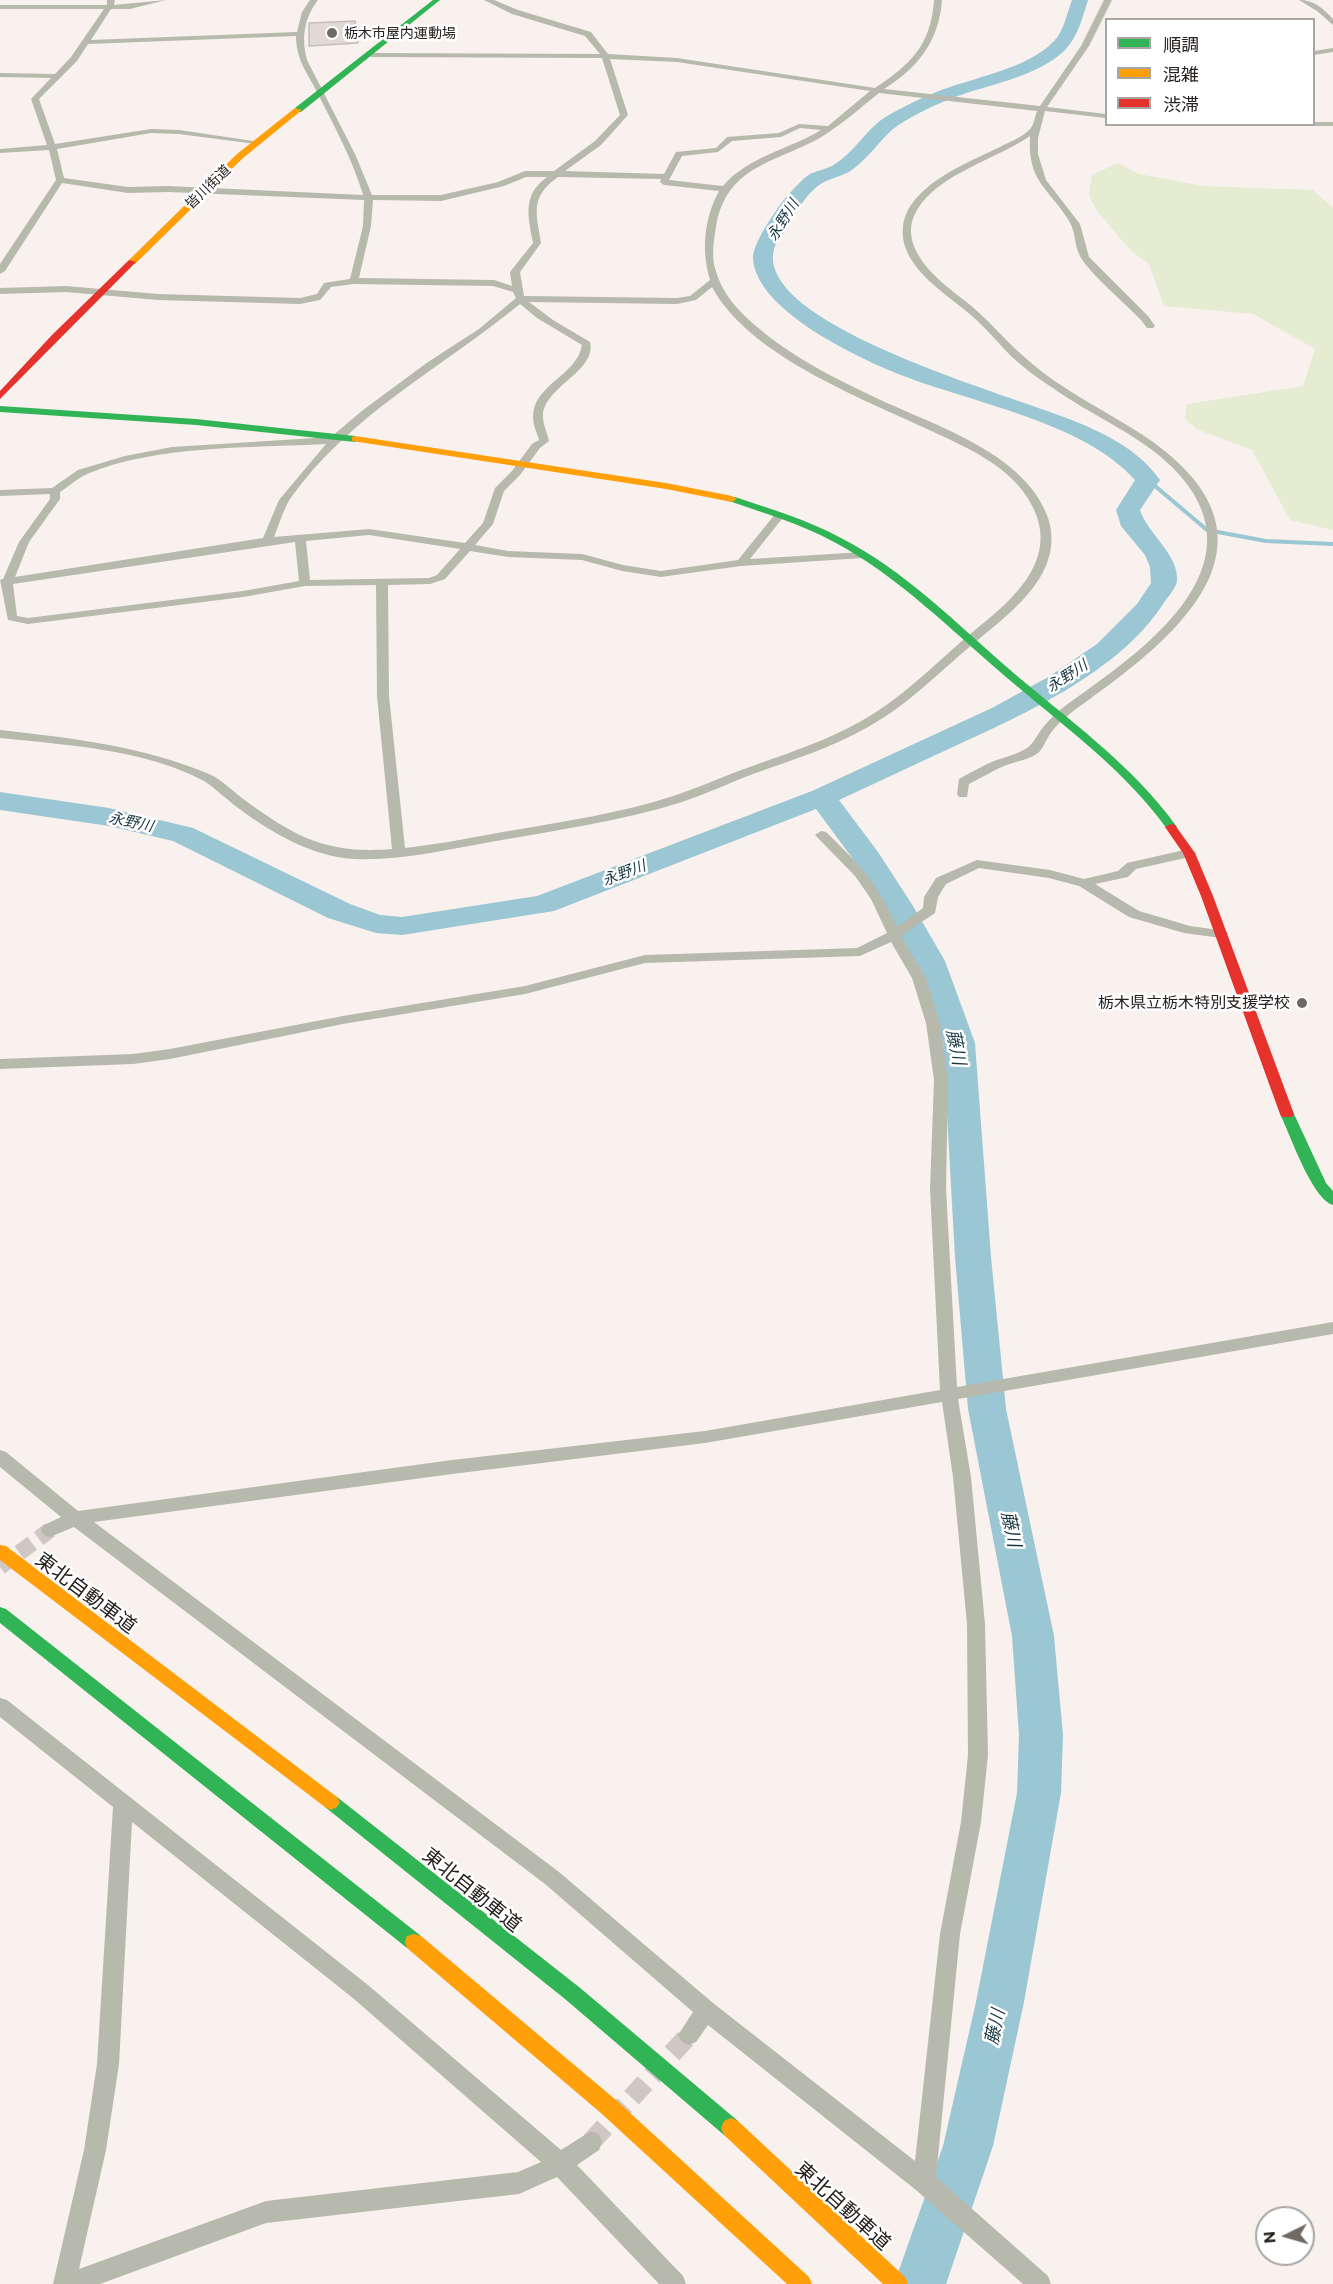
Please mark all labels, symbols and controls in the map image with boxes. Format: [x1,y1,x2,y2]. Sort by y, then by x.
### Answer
legend [1105,18,1315,126]
place label: 栃木市屋内運動場 [344,25,456,41]
marker: 栃木市屋内運動場 [325,26,339,40]
text: 順調 [1163,33,1199,55]
text: 混雑 [1163,63,1199,85]
text: 渋滞 [1163,93,1199,115]
street label: 皆川街道 [182,162,234,212]
water label: 永野川 [763,196,803,244]
water label: 永野川 [1043,656,1091,696]
water label: 永野川 [107,809,155,835]
water label: 永野川 [600,857,648,889]
place label: 栃木県立栃木特別支援学校 [1098,993,1290,1013]
marker: 栃木県立栃木特別支援学校 [1295,996,1309,1010]
water label: 藤川 [942,1027,970,1067]
water label: 藤川 [997,1509,1025,1549]
street label: 東北自動車道 [31,1547,141,1639]
street label: 東北自動車道 [418,1843,526,1937]
water label: 藤川 [981,2007,1009,2047]
street label: 東北自動車道 [790,2157,896,2255]
north arrow [1255,2206,1315,2266]
text: N [1259,2231,1279,2244]

